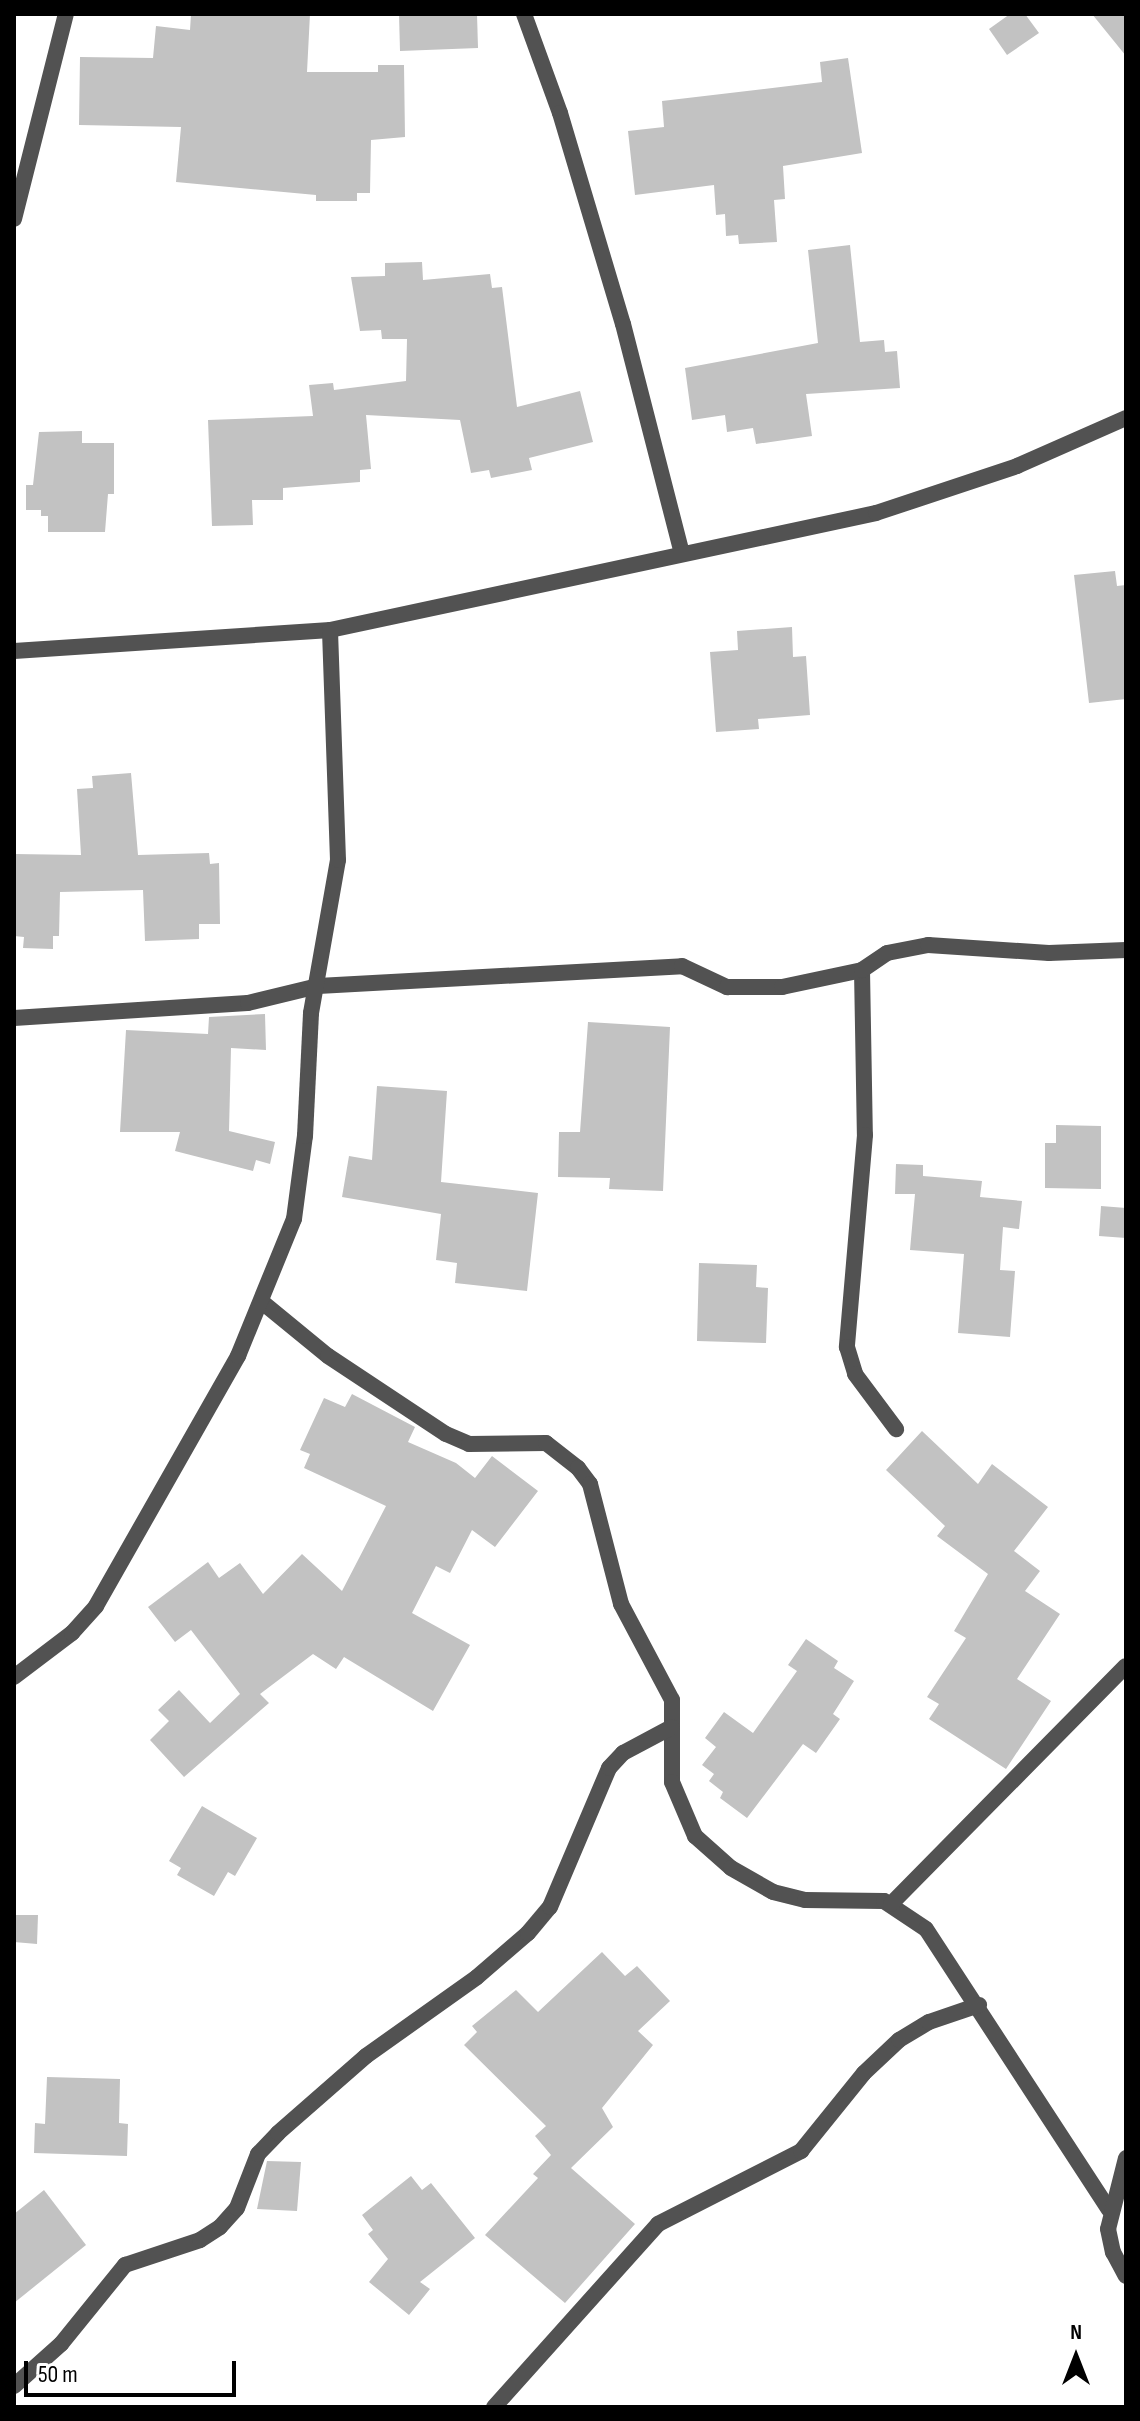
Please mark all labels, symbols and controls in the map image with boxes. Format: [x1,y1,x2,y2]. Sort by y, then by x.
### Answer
north arrow [1036,2317,1116,2397]
text: N [1070,2319,1082,2346]
scale bar [28,2345,240,2395]
text: 50 m [38,2360,78,2389]

